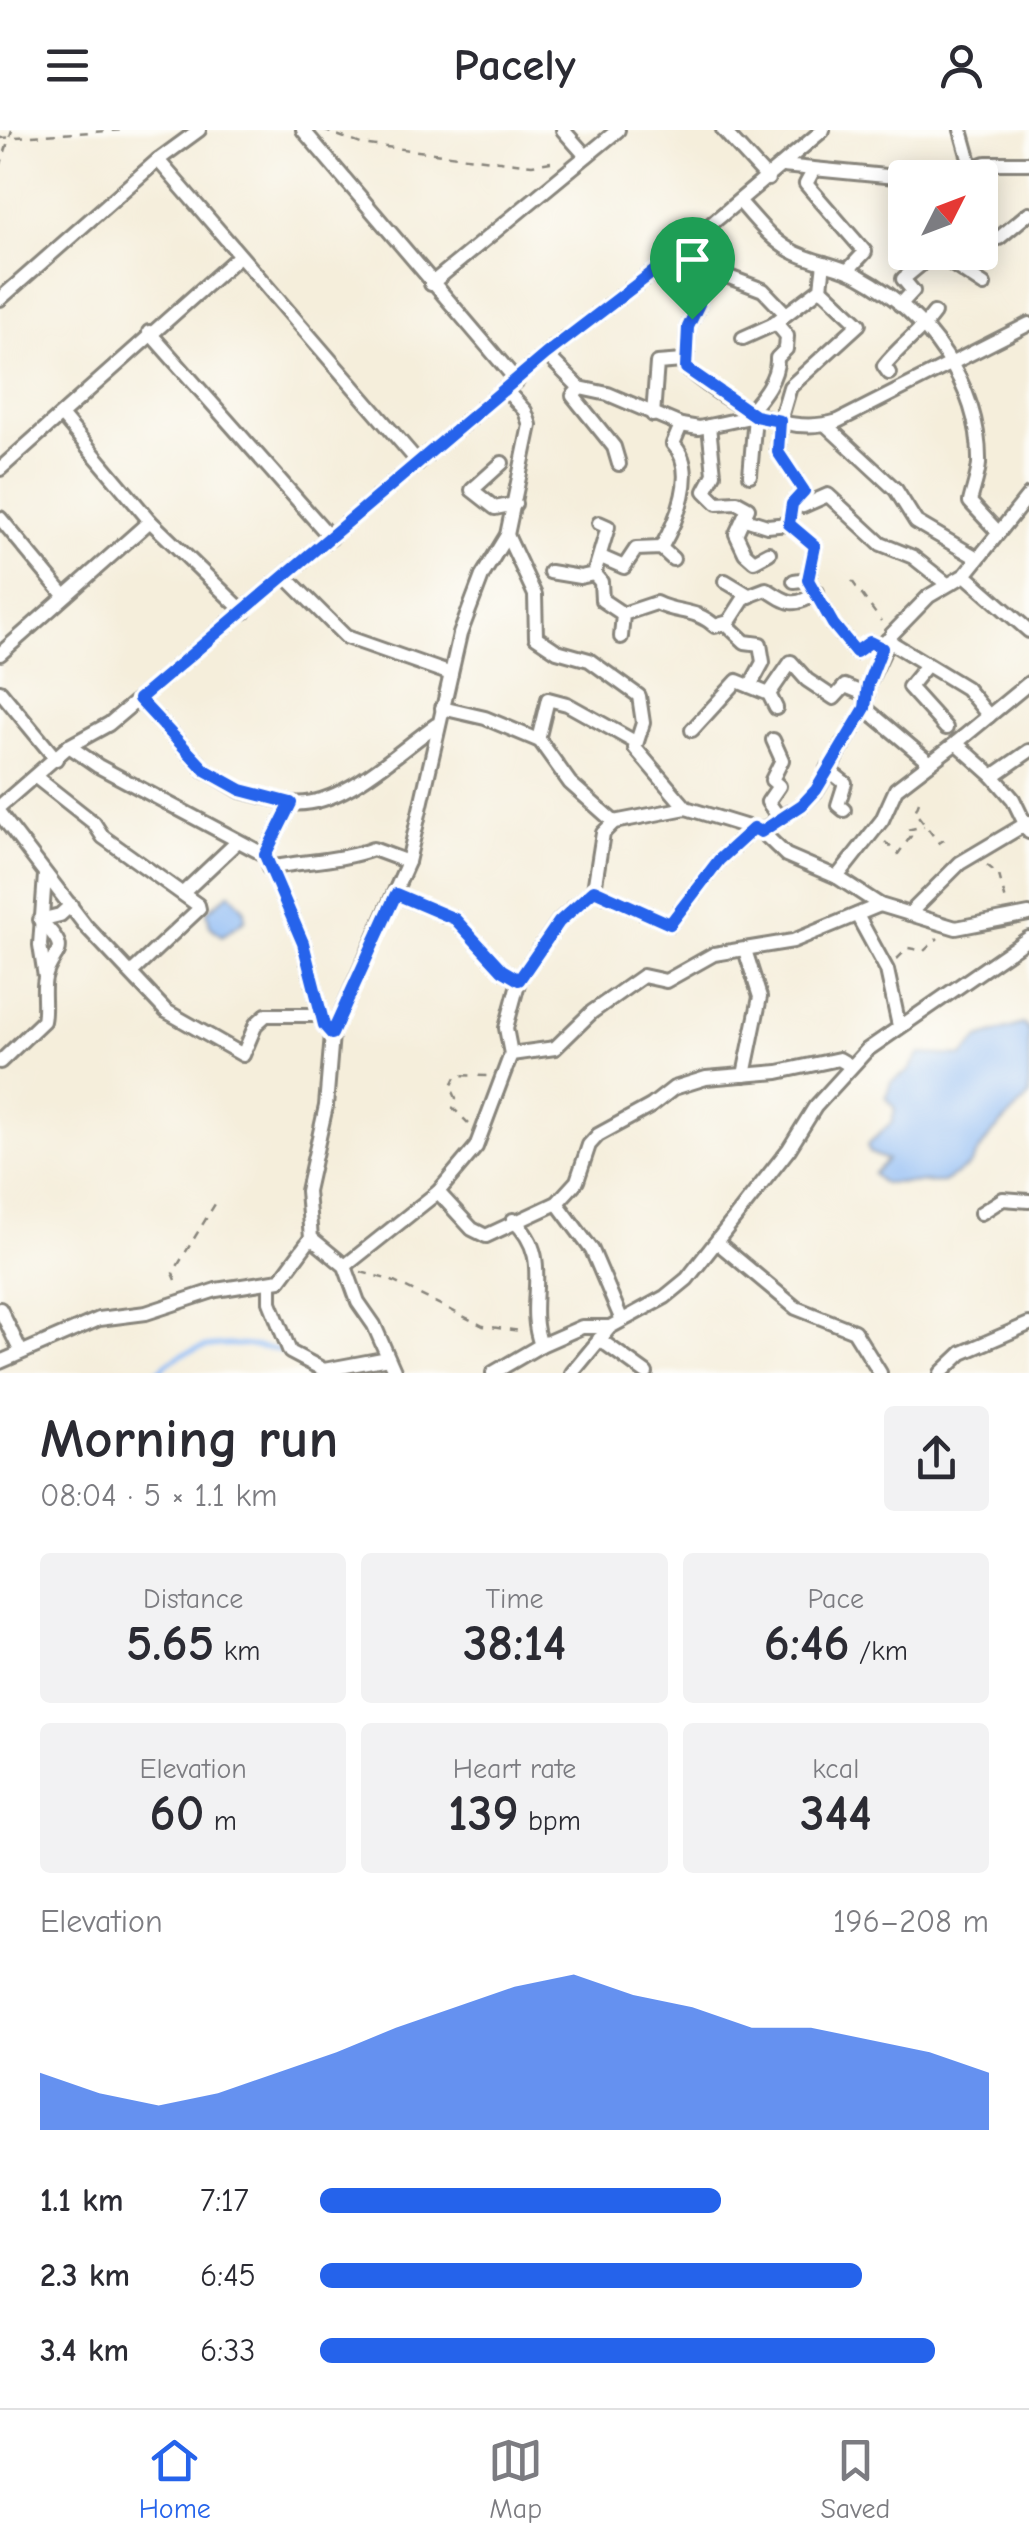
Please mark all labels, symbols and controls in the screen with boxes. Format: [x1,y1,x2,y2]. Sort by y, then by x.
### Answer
icon: menu [40,38,95,93]
icon: person [934,38,989,93]
text: Pacely [453,39,576,91]
north arrow [888,160,998,270]
map controls [888,160,998,270]
pin [650,217,735,320]
icon: arrive [665,232,720,287]
button: share [884,1406,989,1511]
text: Morning run [40,1407,338,1471]
text: 08:04 · 5 × 1.1 km [40,1477,277,1514]
text: Distance [143,1583,243,1615]
text: Time [485,1583,544,1615]
text: Pace [808,1583,864,1615]
text: 5.65 [126,1615,214,1673]
text: 38:14 [463,1615,566,1673]
text: 6:46 [764,1615,850,1673]
text: km [214,1635,260,1667]
text: /km [850,1635,908,1667]
text: Elevation [140,1753,247,1785]
text: Heart rate [453,1753,576,1785]
text: kcal [812,1753,859,1785]
text: 60 [150,1785,204,1843]
text: 139 [448,1785,519,1843]
text: 344 [800,1785,872,1843]
text: m [204,1805,237,1837]
text: bpm [519,1805,581,1837]
text: Elevation [40,1903,163,1940]
text: 196–208 m [833,1903,989,1940]
text: 1.1 km [40,2182,123,2219]
text: 7:17 [200,2182,249,2219]
text: 2.3 km [40,2257,130,2294]
text: 6:45 [200,2257,256,2294]
text: 3.4 km [40,2332,129,2369]
text: 6:33 [200,2332,256,2369]
tab: Home [139,2433,211,2525]
tab: Map [488,2433,543,2525]
tab: Saved [820,2433,890,2525]

